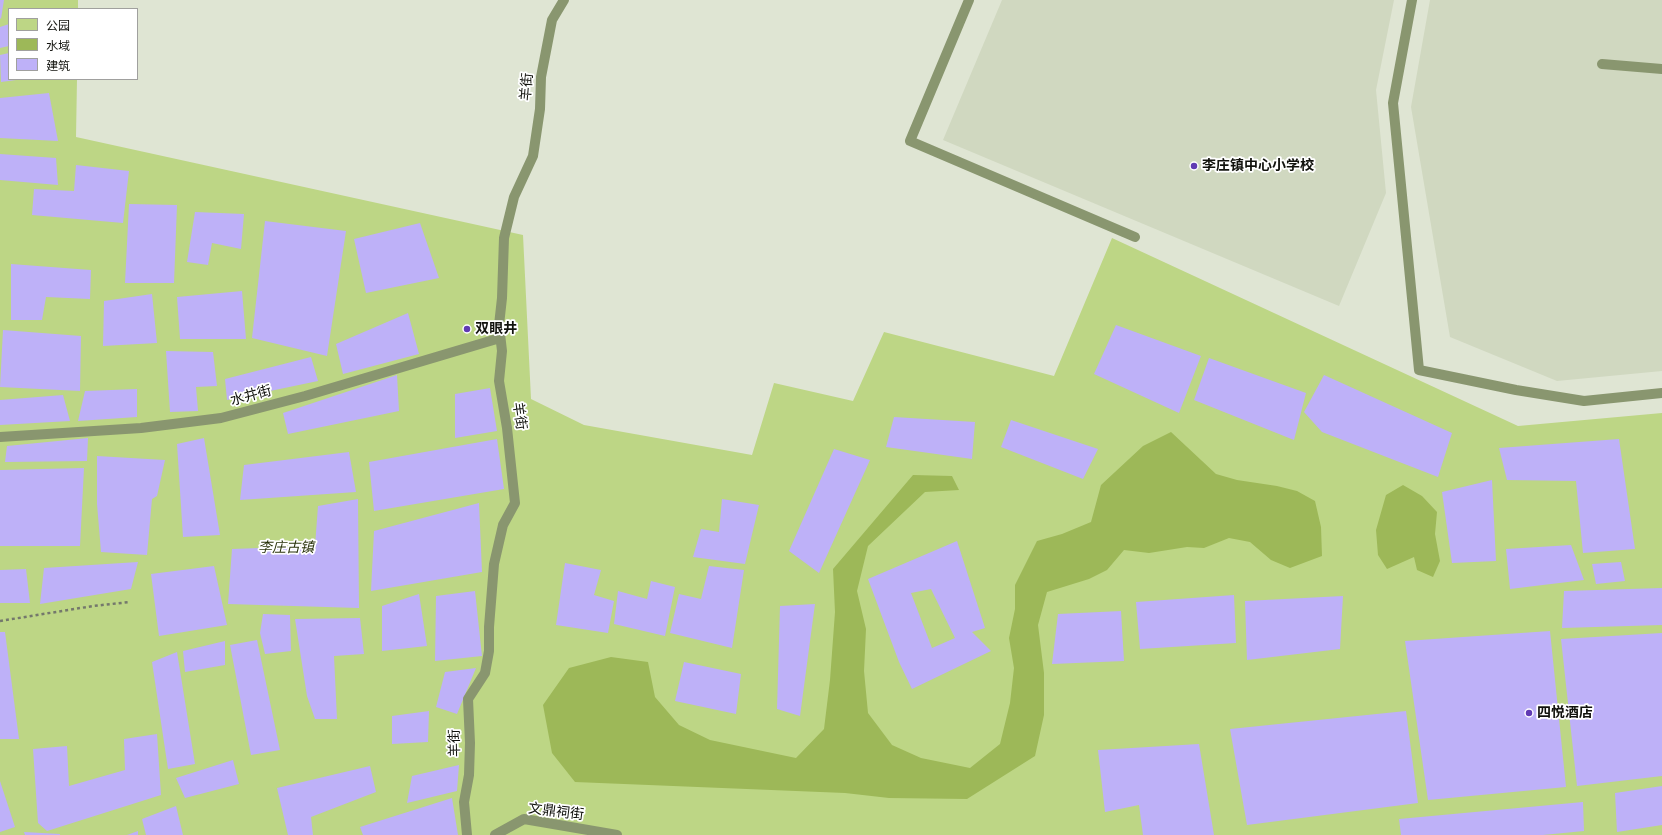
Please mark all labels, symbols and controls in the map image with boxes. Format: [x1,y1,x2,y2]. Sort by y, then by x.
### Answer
legend [8,8,138,80]
text: 公园 [46,19,70,33]
text: 水域 [46,39,70,53]
text: 建筑 [46,59,70,73]
street label: 羊街 [517,72,537,102]
place label: 李庄镇中心小学校 [1202,158,1314,174]
marker: 李庄镇中心小学校 [1189,161,1199,171]
place label: 双眼井 [475,321,517,337]
marker: 双眼井 [462,324,472,334]
street label: 水井街 [229,382,273,410]
street label: 羊街 [509,401,529,431]
park label: 李庄古镇 [258,540,314,556]
place label: 四悦酒店 [1537,705,1593,721]
marker: 四悦酒店 [1524,708,1534,718]
street label: 羊街 [446,729,464,757]
street label: 文鼎祠街 [527,800,585,824]

